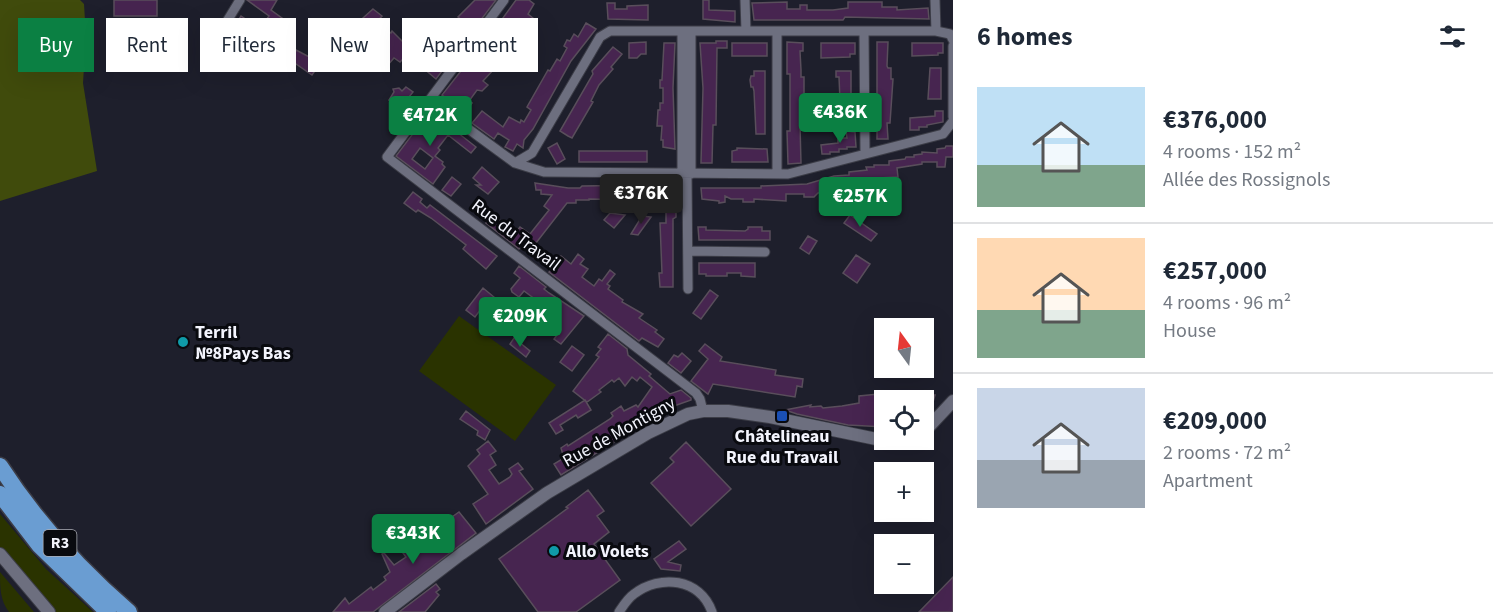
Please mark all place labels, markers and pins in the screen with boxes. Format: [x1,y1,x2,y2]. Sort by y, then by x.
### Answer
pin: €436K [798,93,882,144]
pin: €472K [388,96,472,147]
pin: €376K [599,174,683,225]
pin: €257K [818,177,902,228]
pin: €209K [478,297,562,348]
place label: Terril №8Pays Bas [195,320,291,366]
marker: Terril №8Pays Bas [176,335,190,349]
marker: Châtelineau Rue du Travail [775,409,789,423]
place label: Châtelineau Rue du Travail [726,424,838,470]
pin: €343K [371,514,455,565]
place label: Allo Volets [565,539,649,564]
marker: Allo Volets [547,544,561,558]

